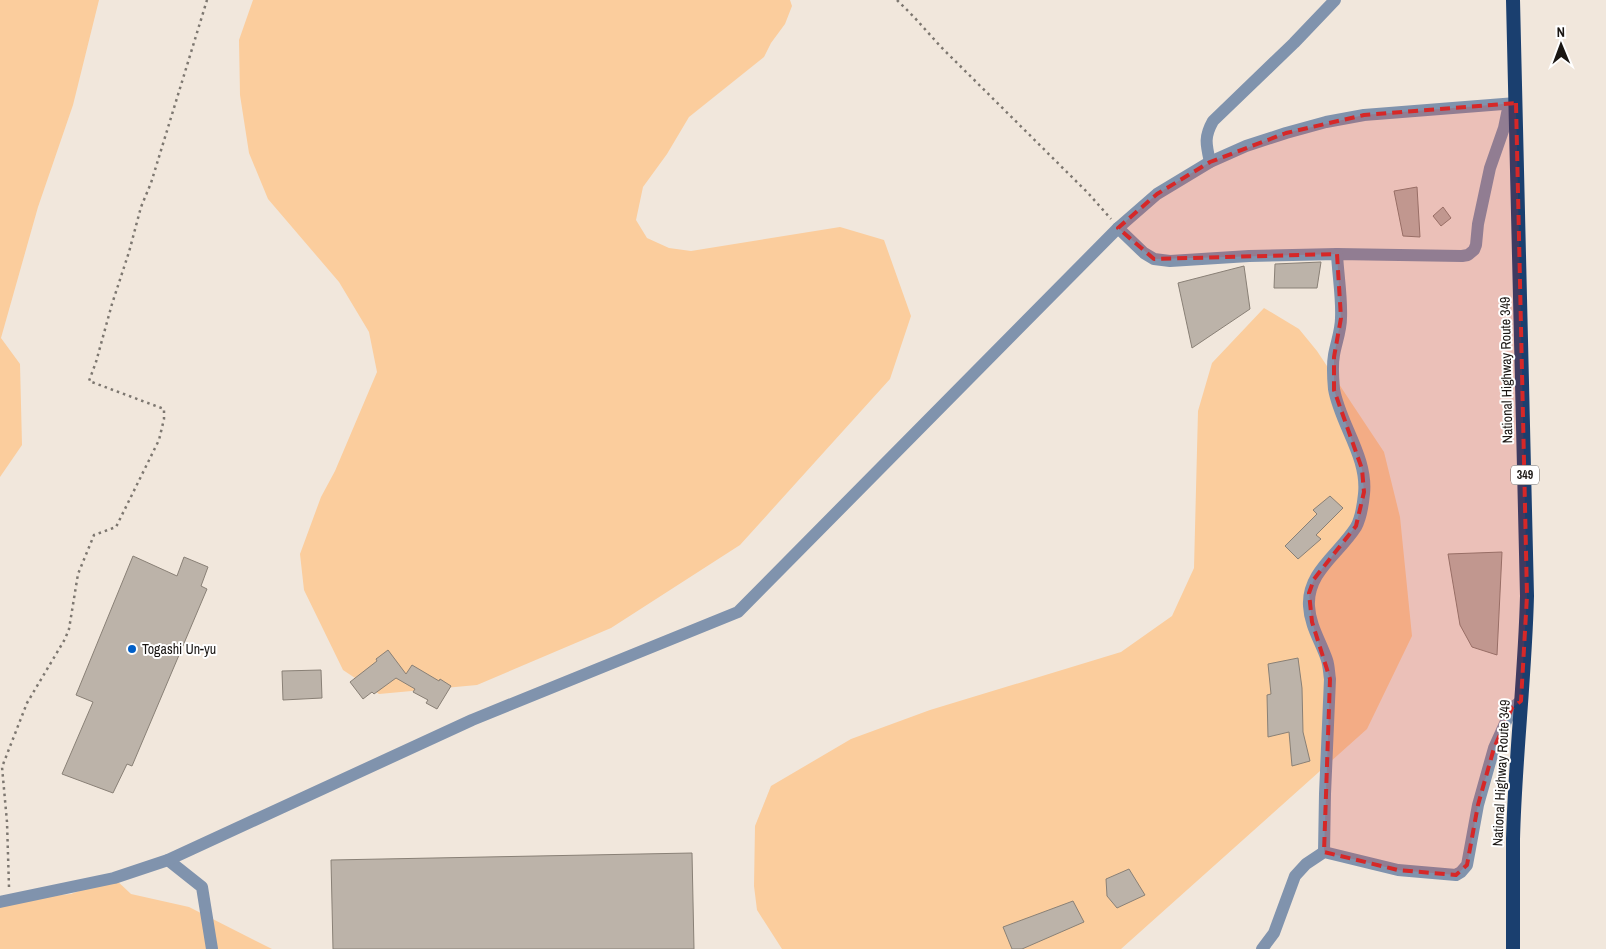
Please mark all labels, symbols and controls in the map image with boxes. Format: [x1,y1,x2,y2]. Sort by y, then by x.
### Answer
north arrow [1536,20,1586,70]
text: N [1556,23,1565,41]
street label: National Highway Route 349 [1496,296,1516,444]
road number: 349 [1511,466,1539,484]
place label: Togashi Un-yu [142,640,216,658]
marker: Togashi Un-yu [126,643,138,655]
street label: National Highway Route 349 [1488,699,1514,847]

